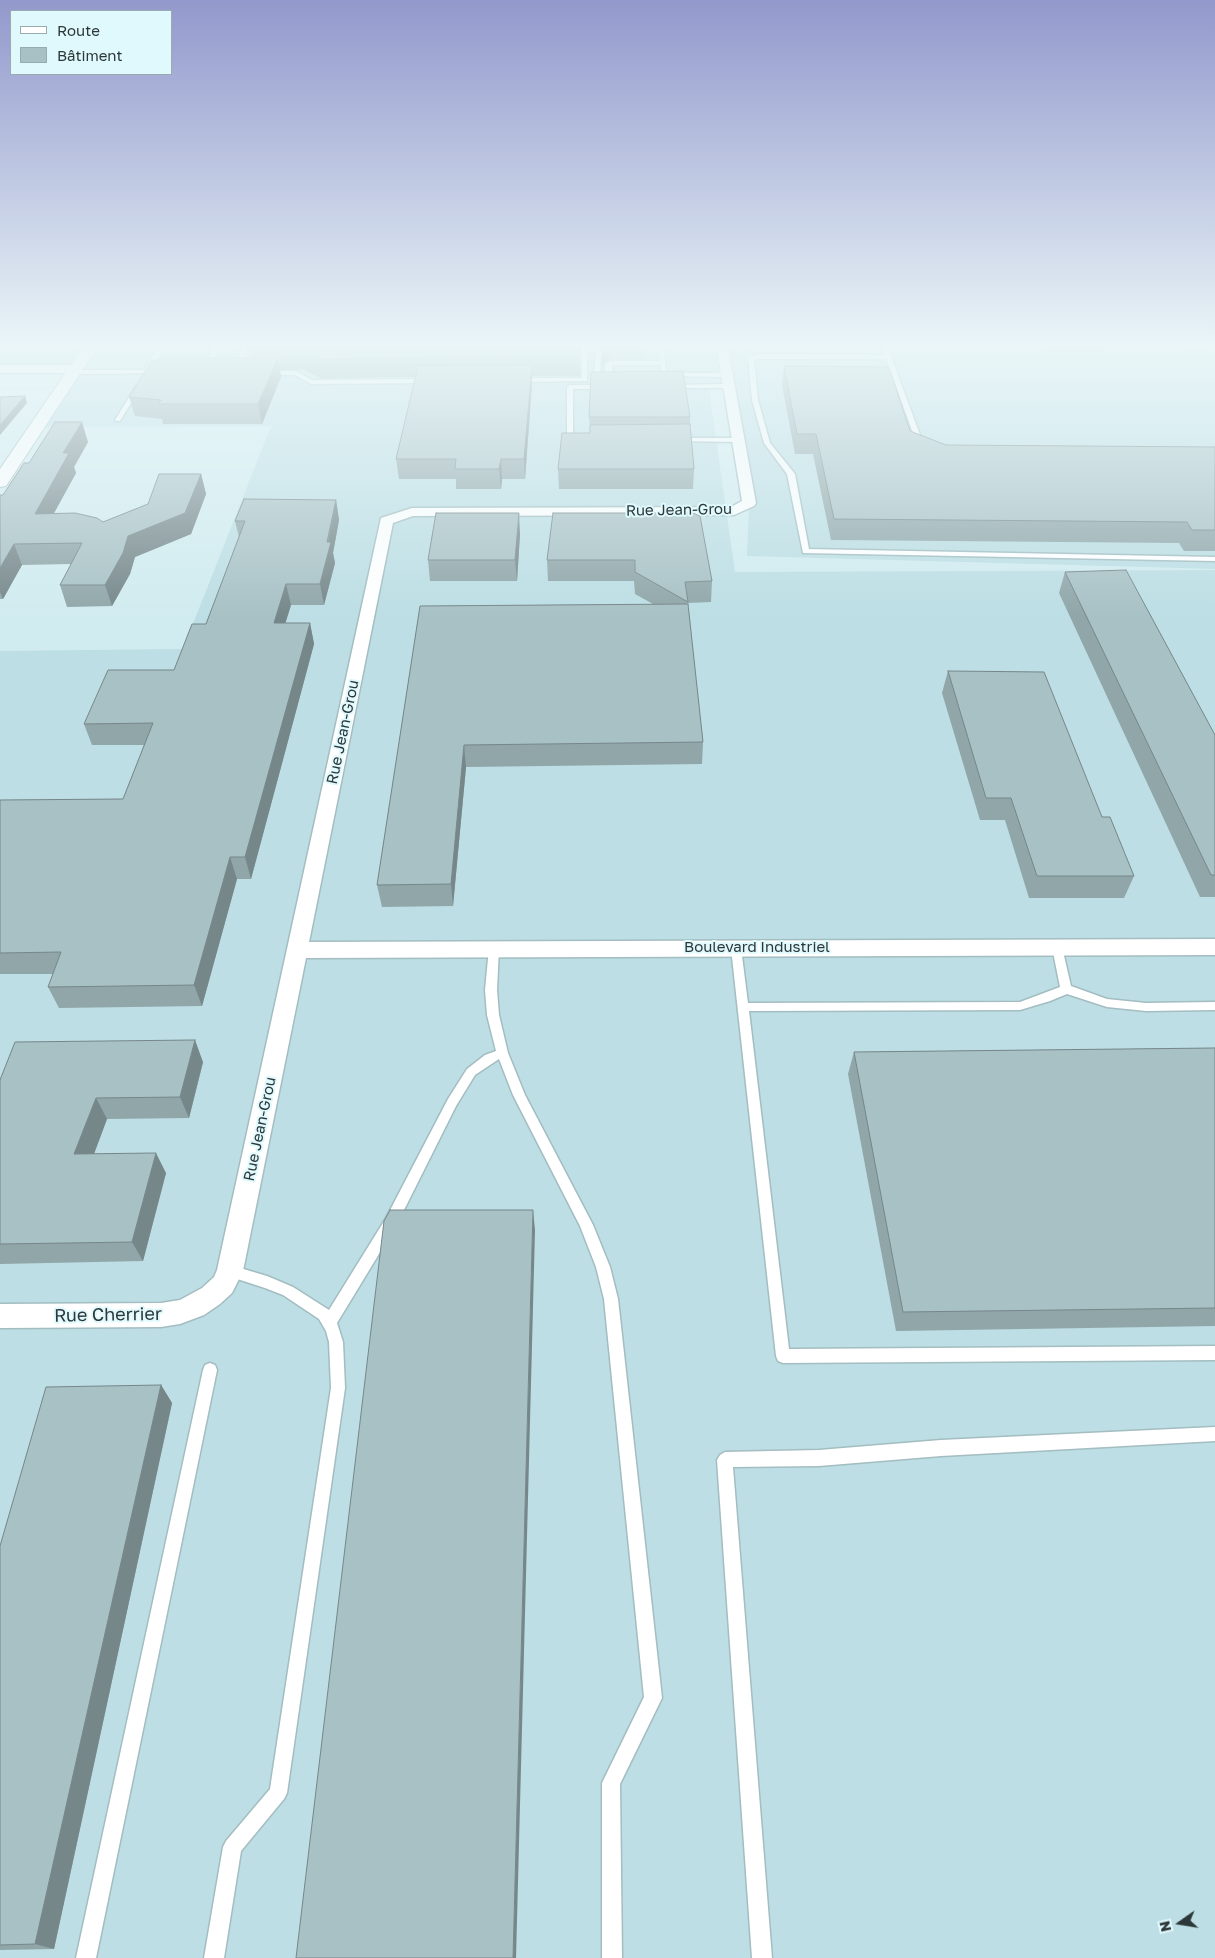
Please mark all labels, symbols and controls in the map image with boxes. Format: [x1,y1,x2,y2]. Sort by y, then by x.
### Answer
legend [10,10,172,75]
text: Route [57,21,100,39]
text: Bâtiment [57,46,122,64]
street label: Rue Jean-Grou [626,500,732,520]
street label: Rue Jean-Grou [323,678,363,786]
street label: Boulevard Industriel [684,938,830,956]
street label: Rue Jean-Grou [240,1075,280,1183]
street label: Rue Cherrier [54,1303,162,1327]
north arrow [1155,1898,1205,1948]
text: N [1155,1919,1174,1934]

